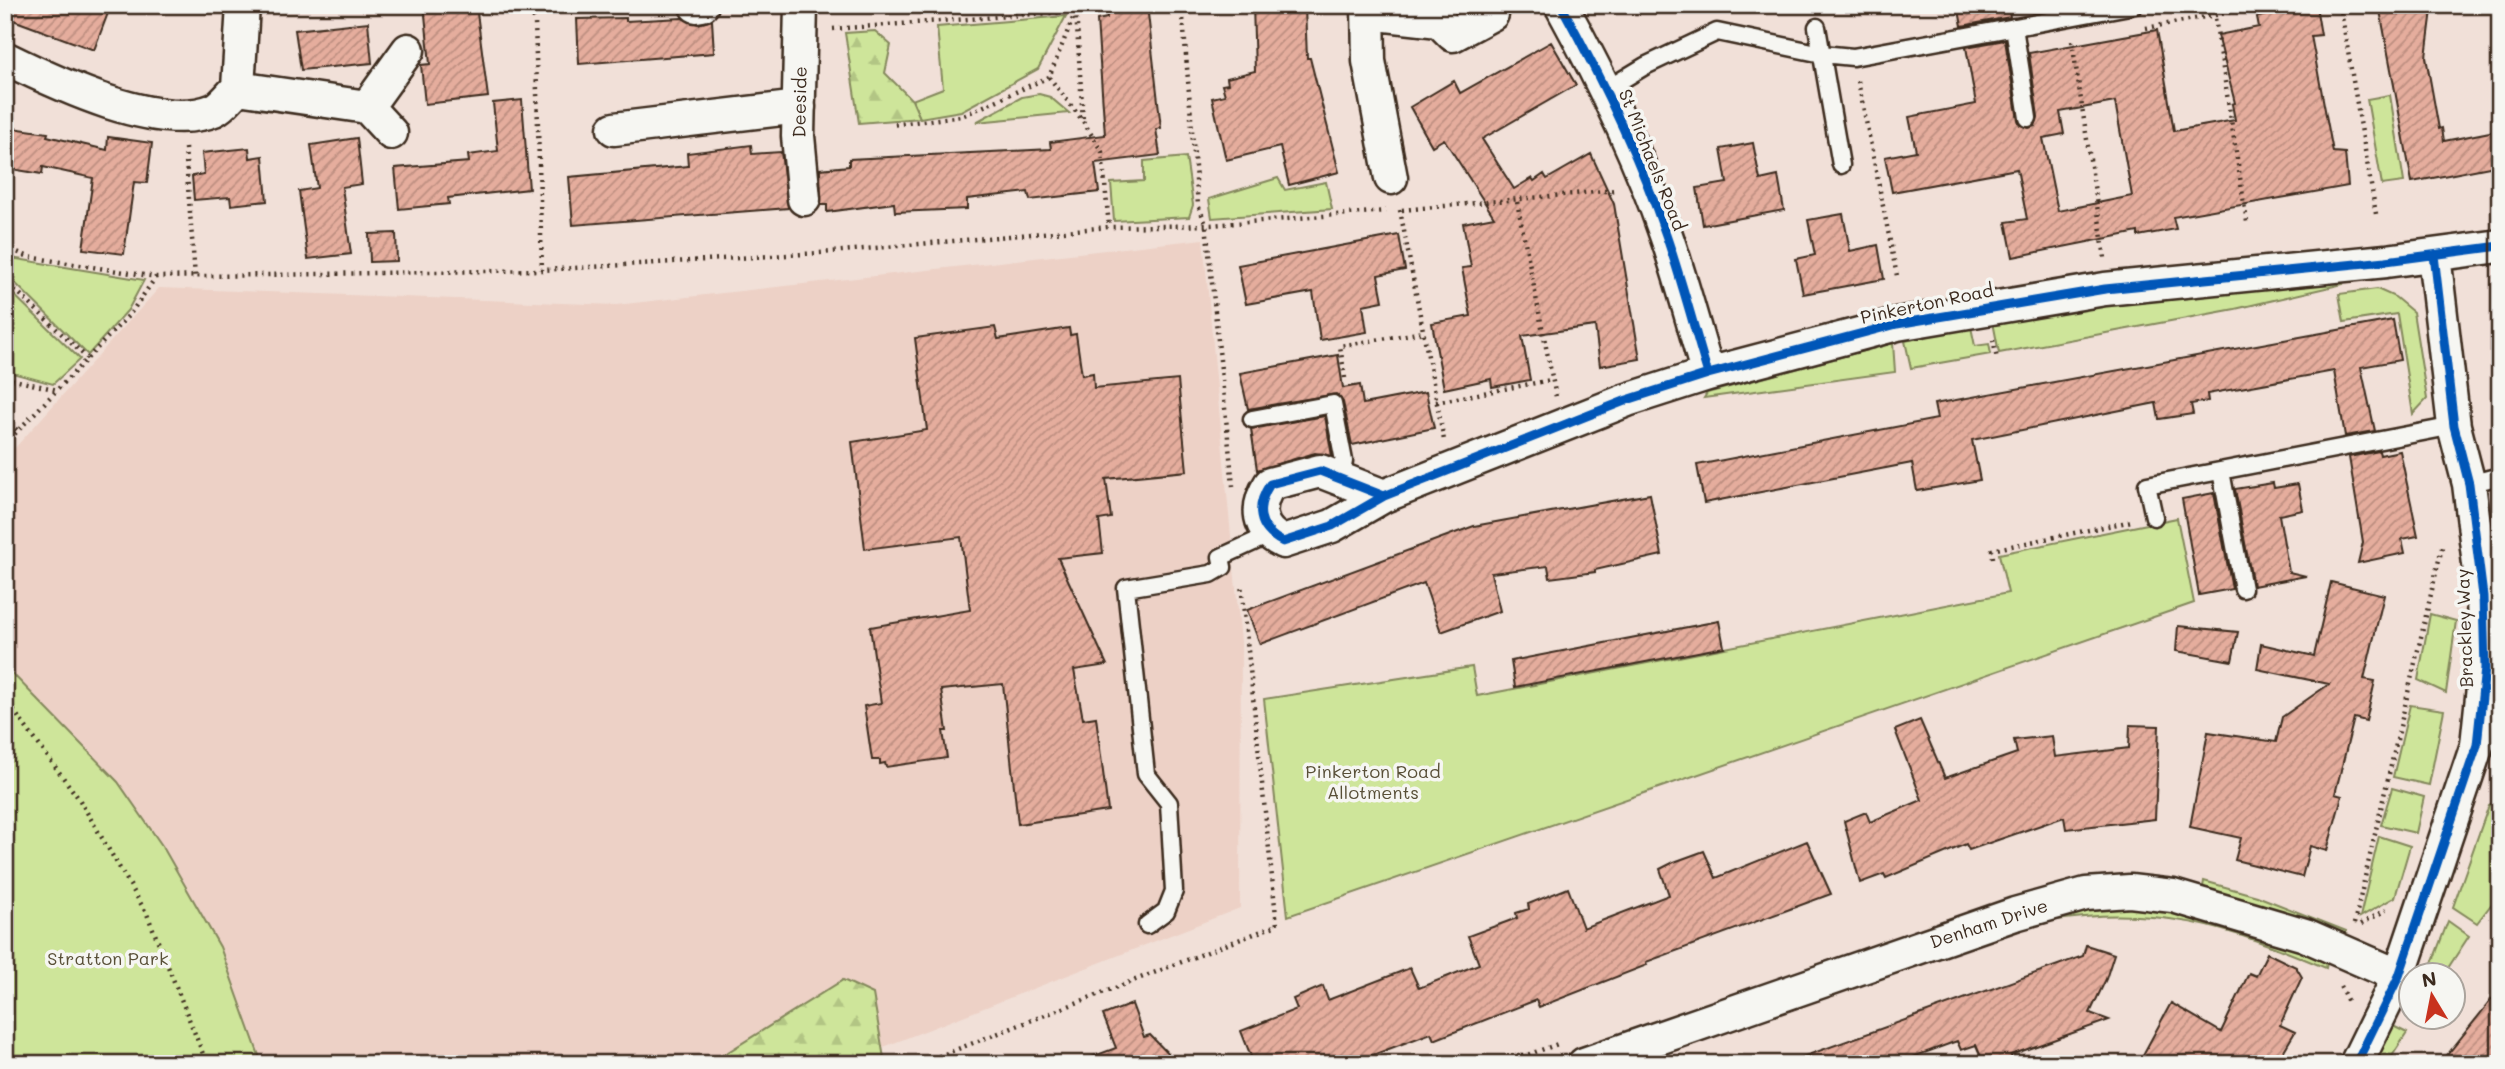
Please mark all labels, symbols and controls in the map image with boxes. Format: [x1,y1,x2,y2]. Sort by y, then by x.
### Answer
street label: Deeside [786,66,812,138]
street label: St Michaels Road [1614,85,1692,234]
street label: Pinkerton Road [1858,277,1996,329]
street label: Brackley Way [2450,568,2478,688]
park label: Pinkerton Road Allotments [1305,759,1441,804]
street label: Denham Drive [1927,893,2051,953]
park label: Stratton Park [47,946,169,970]
north arrow [2396,960,2466,1030]
text: N [2420,965,2438,992]

